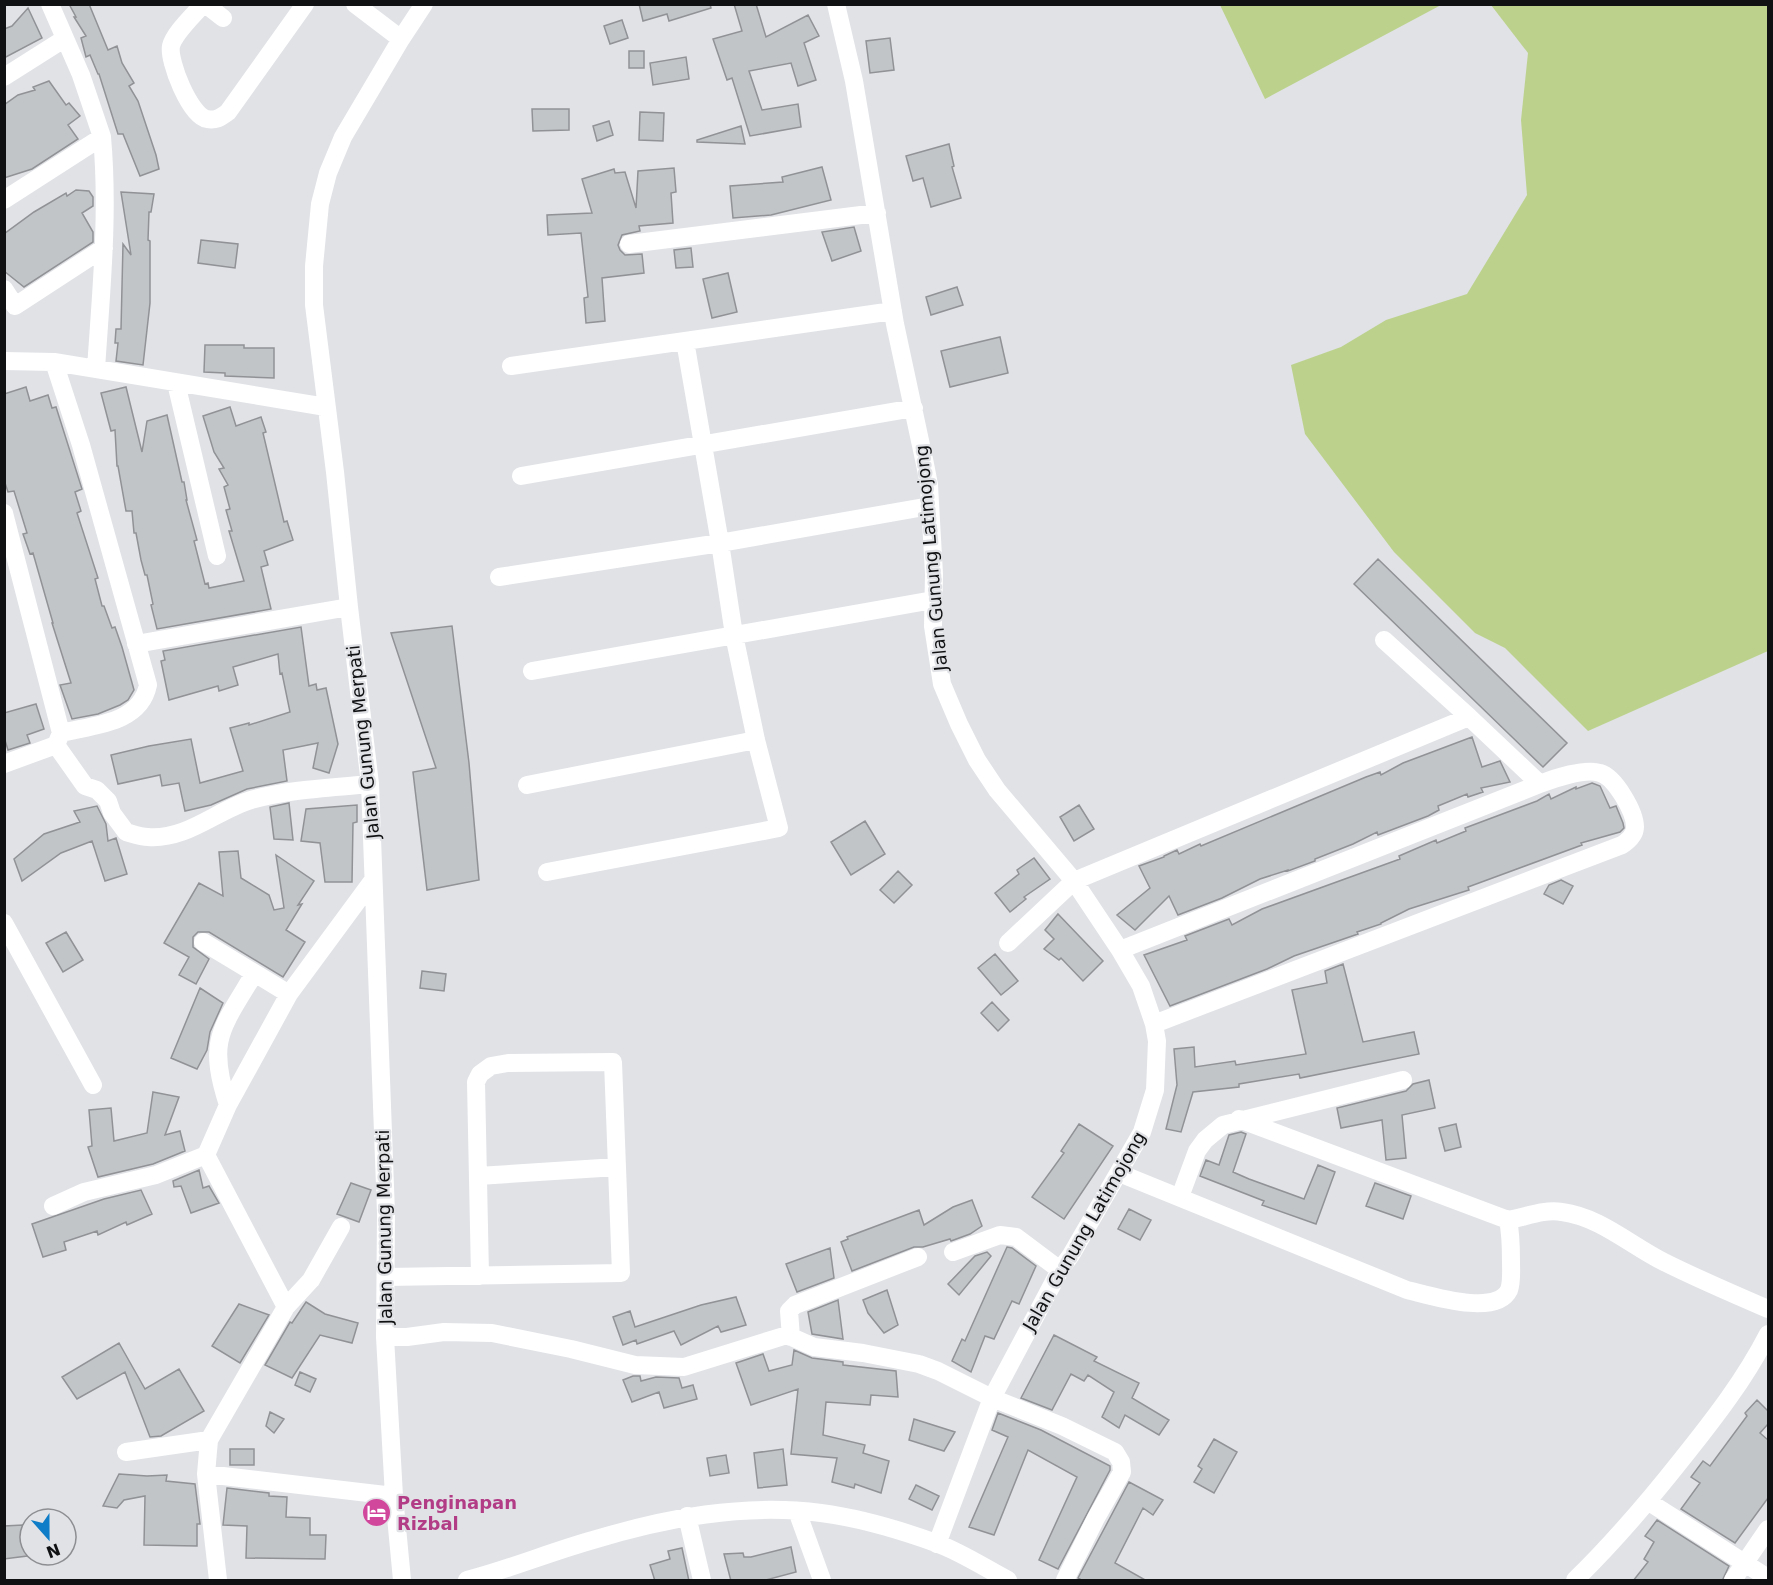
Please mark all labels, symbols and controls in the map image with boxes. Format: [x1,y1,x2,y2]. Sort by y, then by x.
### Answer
street label: Jalan Gunung Latimojong [911,444,951,673]
street label: Jalan Gunung Merpati [342,644,384,841]
street label: Jalan Gunung Latimojong [1018,1128,1150,1335]
street label: Jalan Gunung Merpati [372,1129,396,1326]
place label: Penginapan Rizbal [397,1492,517,1534]
hotel icon: Penginapan Rizbal [360,1496,392,1528]
north arrow [18,1507,78,1567]
text: N [44,1539,63,1562]

